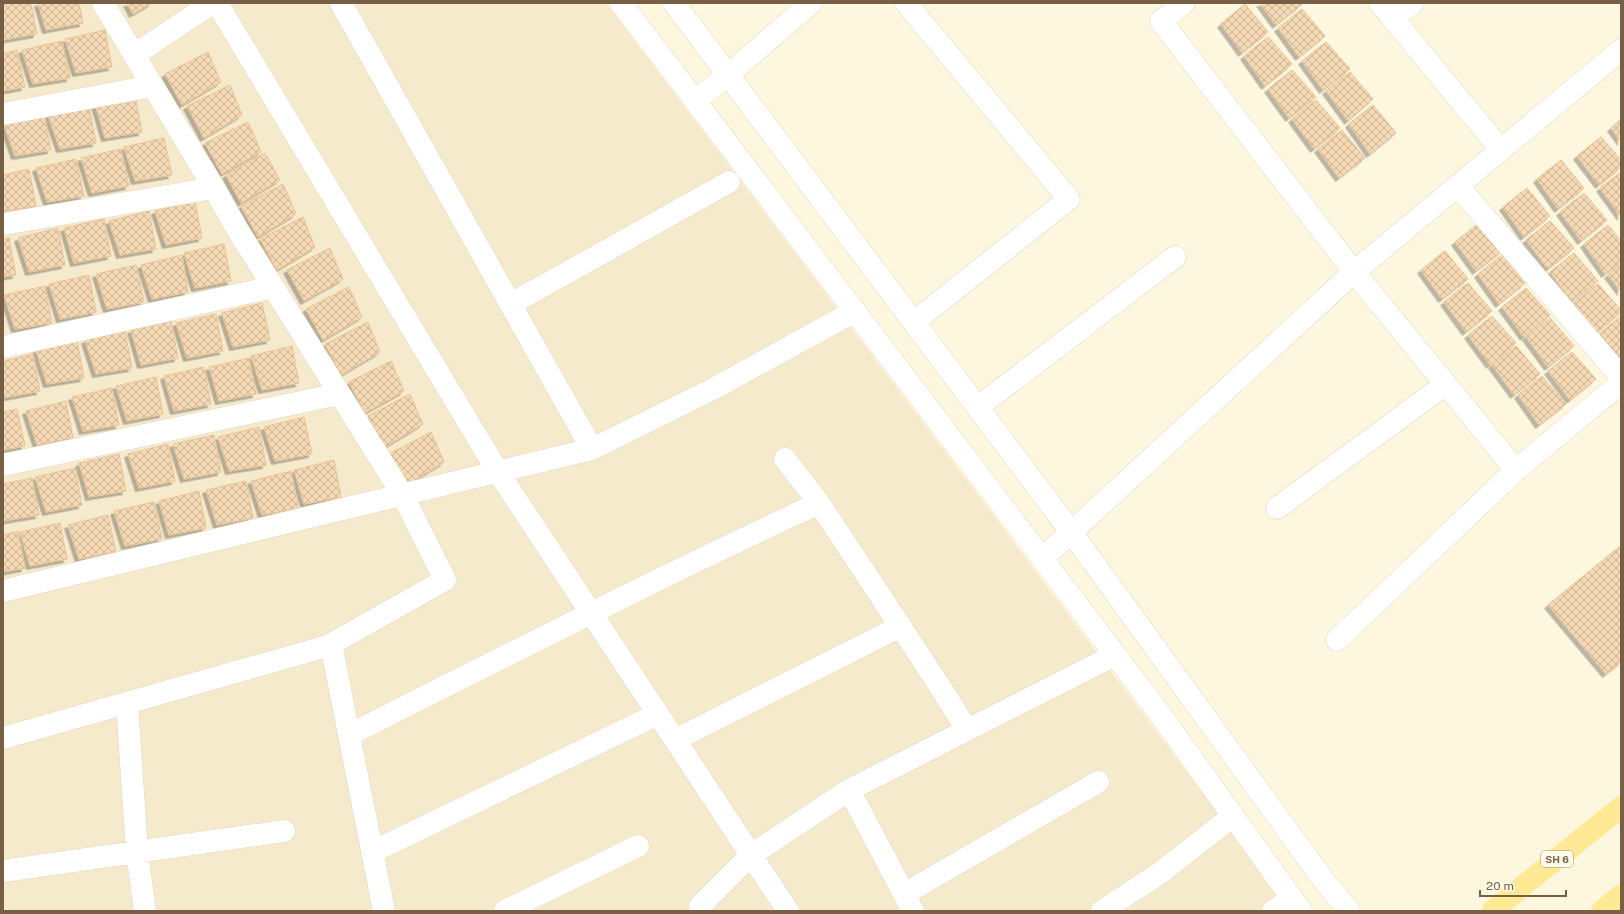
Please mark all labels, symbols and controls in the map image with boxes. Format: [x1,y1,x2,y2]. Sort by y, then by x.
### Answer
road number: SH 6 [1541,851,1573,867]
scale bar [1480,872,1566,898]
text: 20 m [1486,879,1514,893]

